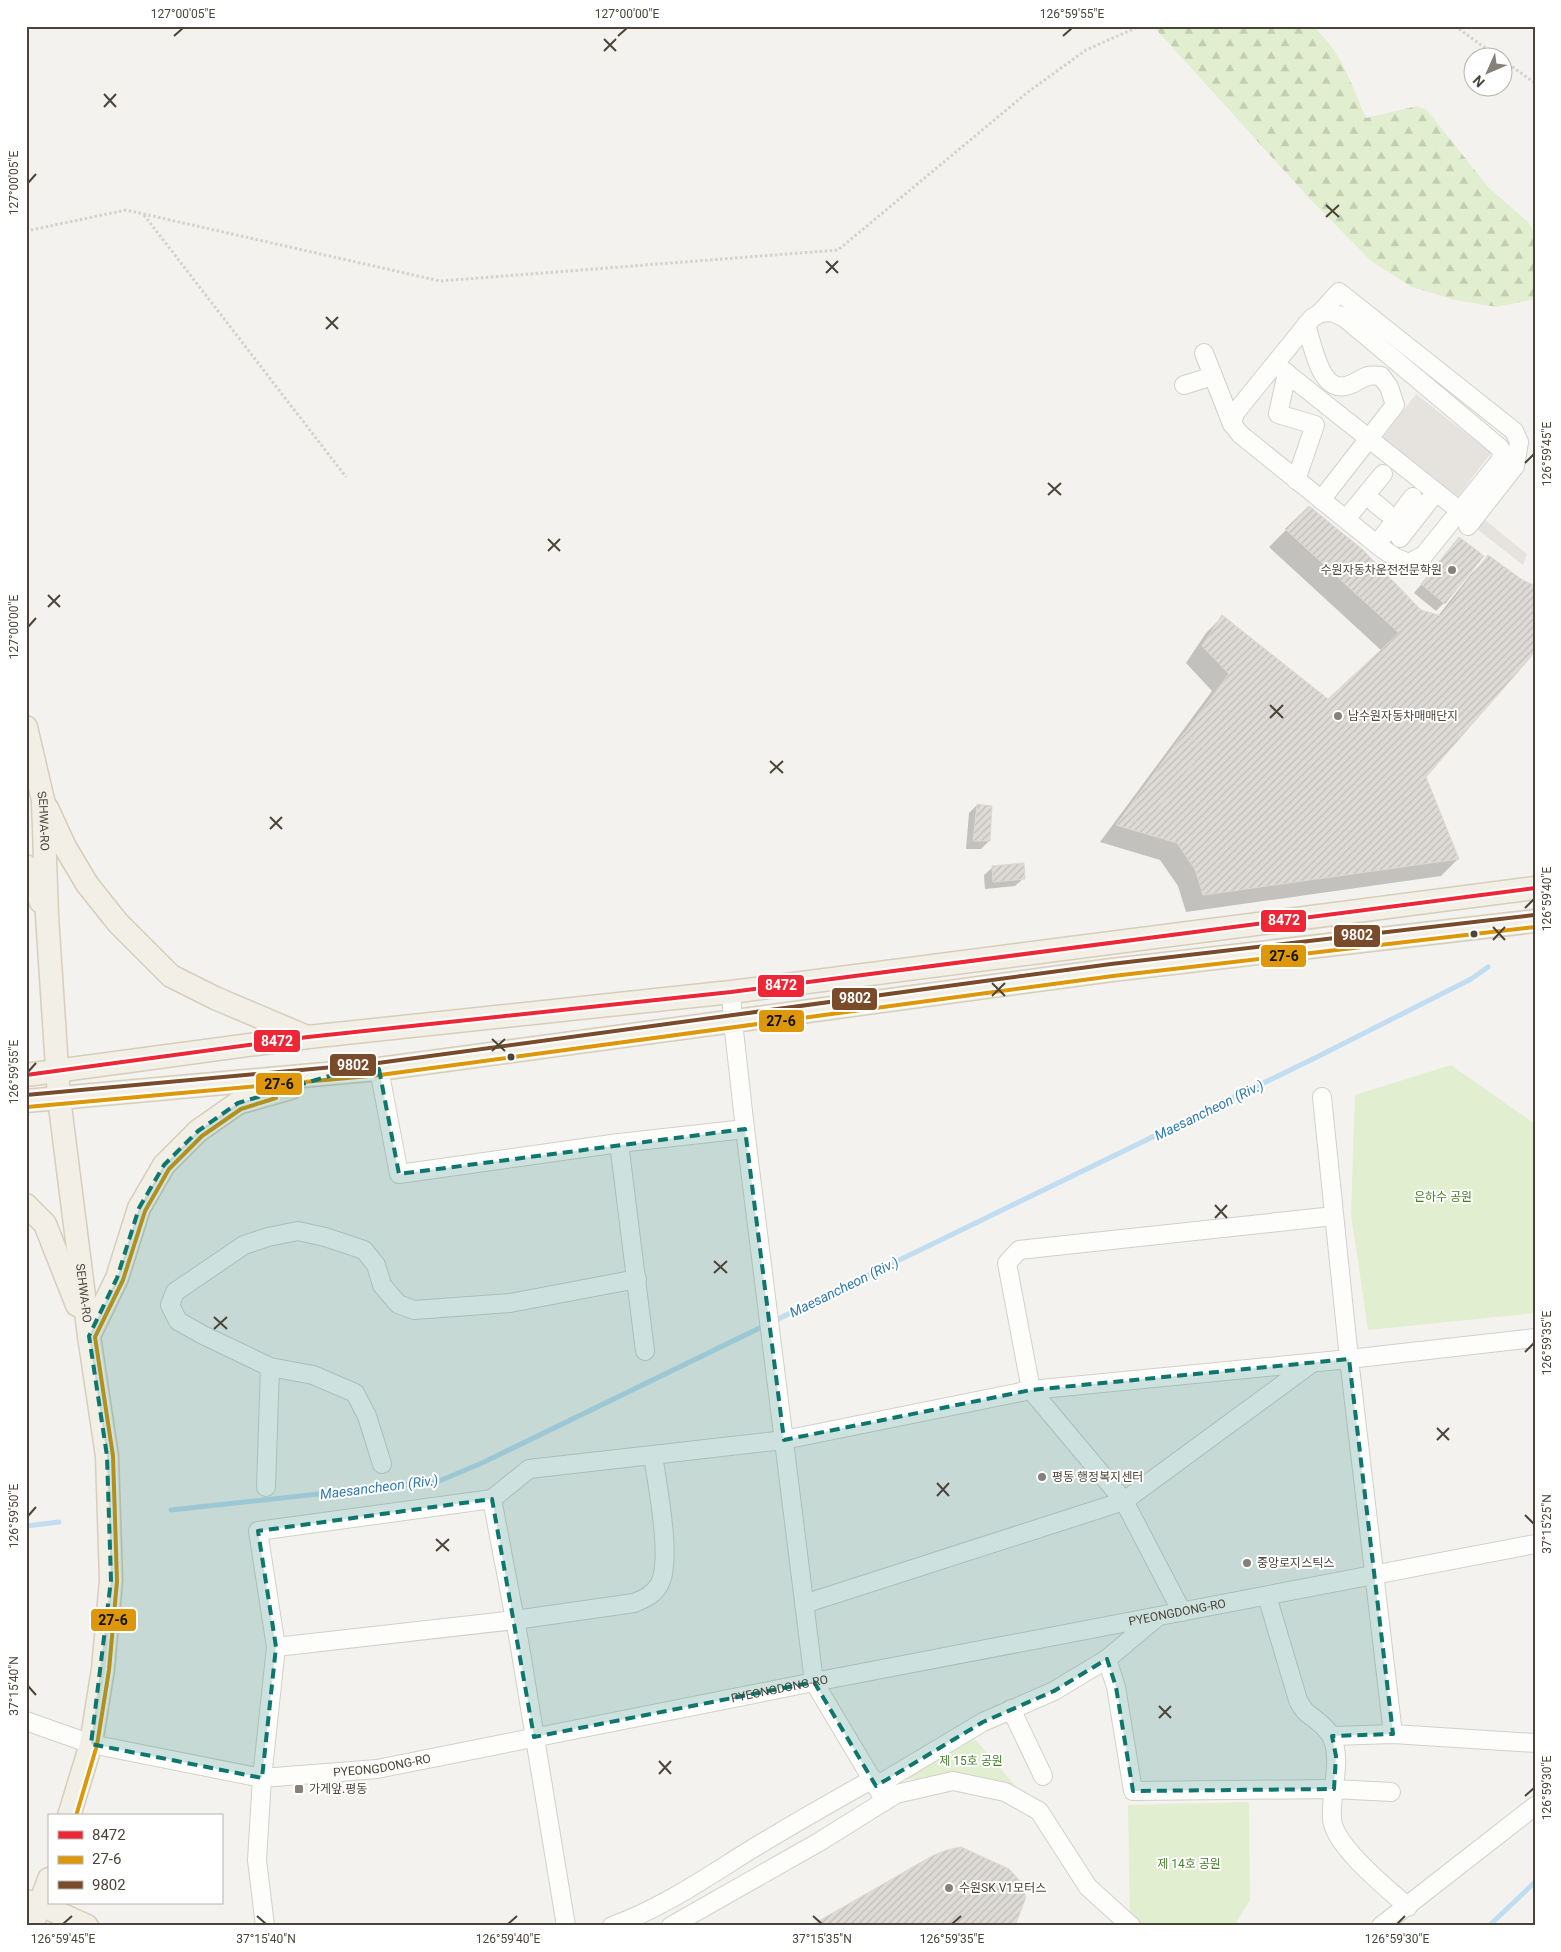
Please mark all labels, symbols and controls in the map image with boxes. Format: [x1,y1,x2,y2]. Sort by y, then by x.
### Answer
text: 127°00'05"E [151,7,215,21]
text: 127°00'00"E [595,7,659,21]
text: 126°59'55"E [1040,7,1104,21]
north arrow [1464,48,1514,98]
text: N [1470,72,1488,90]
text: 127°00'05"E [7,151,21,215]
text: 126°59'45"E [1540,422,1554,486]
place label: 수원자동차운전전문학원 [1321,563,1442,577]
marker: 수원자동차운전전문학원 [1446,564,1458,576]
text: 127°00'00"E [7,595,21,659]
place label: 남수원자동차매매단지 [1348,709,1458,723]
marker: 남수원자동차매매단지 [1332,710,1344,722]
street label: SEHWA-RO [34,790,52,851]
text: 126°59'40"E [1540,867,1554,931]
line badge: 8472 [1260,909,1307,933]
text: 8472 [1268,912,1300,928]
line badge: 9802 [1333,924,1381,948]
text: 9802 [1341,927,1373,943]
unlabelled marker [1469,929,1479,939]
line badge: 27-6 [1260,944,1307,968]
text: 27-6 [1269,948,1299,964]
line badge: 8472 [757,974,805,998]
text: 8472 [765,977,797,993]
line badge: 9802 [831,987,878,1011]
text: 9802 [839,990,871,1006]
line badge: 27-6 [758,1009,805,1033]
text: 27-6 [766,1013,796,1029]
line badge: 8472 [253,1029,301,1053]
text: 8472 [261,1033,293,1049]
text: 126°59'55"E [7,1040,21,1104]
unlabelled marker [506,1052,516,1062]
line badge: 9802 [329,1053,377,1077]
text: 9802 [337,1057,369,1073]
line badge: 27-6 [255,1072,303,1096]
text: 27-6 [264,1076,294,1092]
water label: Maesancheon (Riv.) [1152,1077,1267,1144]
park label: 은하수 공원 [1414,1190,1472,1204]
water label: Maesancheon (Riv.) [787,1254,902,1321]
street label: SEHWA-RO [73,1263,94,1324]
text: 126°59'35"E [1540,1311,1554,1375]
place label: 평동 행정복지센터 [1052,1470,1143,1484]
marker: 평동 행정복지센터 [1036,1471,1048,1483]
water label: Maesancheon (Riv.) [319,1472,439,1503]
text: 126°59'50"E [7,1484,21,1548]
text: 37°15'25"N [1540,1494,1554,1554]
place label: 중앙로지스틱스 [1257,1556,1334,1570]
marker: 중앙로지스틱스 [1241,1557,1253,1569]
street label: PYEONGDONG-RO [1127,1596,1227,1629]
line badge: 27-6 [90,1608,137,1632]
text: 27-6 [98,1612,128,1628]
text: 37°15'40"N [7,1656,21,1716]
street label: PYEONGDONG-RO [730,1672,829,1705]
street label: PYEONGDONG-RO [333,1751,432,1779]
park label: 제 15호 공원 [939,1754,1003,1768]
text: 126°59'30"E [1540,1756,1554,1820]
place label: 가게앞.평동 [309,1782,367,1796]
marker: 가게앞.평동 [293,1783,305,1795]
legend [48,1814,222,1904]
text: 8472 [92,1826,126,1844]
text: 27-6 [92,1850,121,1868]
park label: 제 14호 공원 [1157,1857,1221,1871]
text: 9802 [92,1876,126,1894]
place label: 수원SK V1모터스 [959,1881,1046,1895]
marker: 수원SK V1모터스 [943,1882,955,1894]
text: 126°59'45"E [31,1932,95,1946]
text: 37°15'40"N [236,1932,296,1946]
text: 126°59'40"E [476,1932,540,1946]
text: 37°15'35"N [792,1932,852,1946]
text: 126°59'35"E [920,1932,984,1946]
text: 126°59'30"E [1365,1932,1429,1946]

